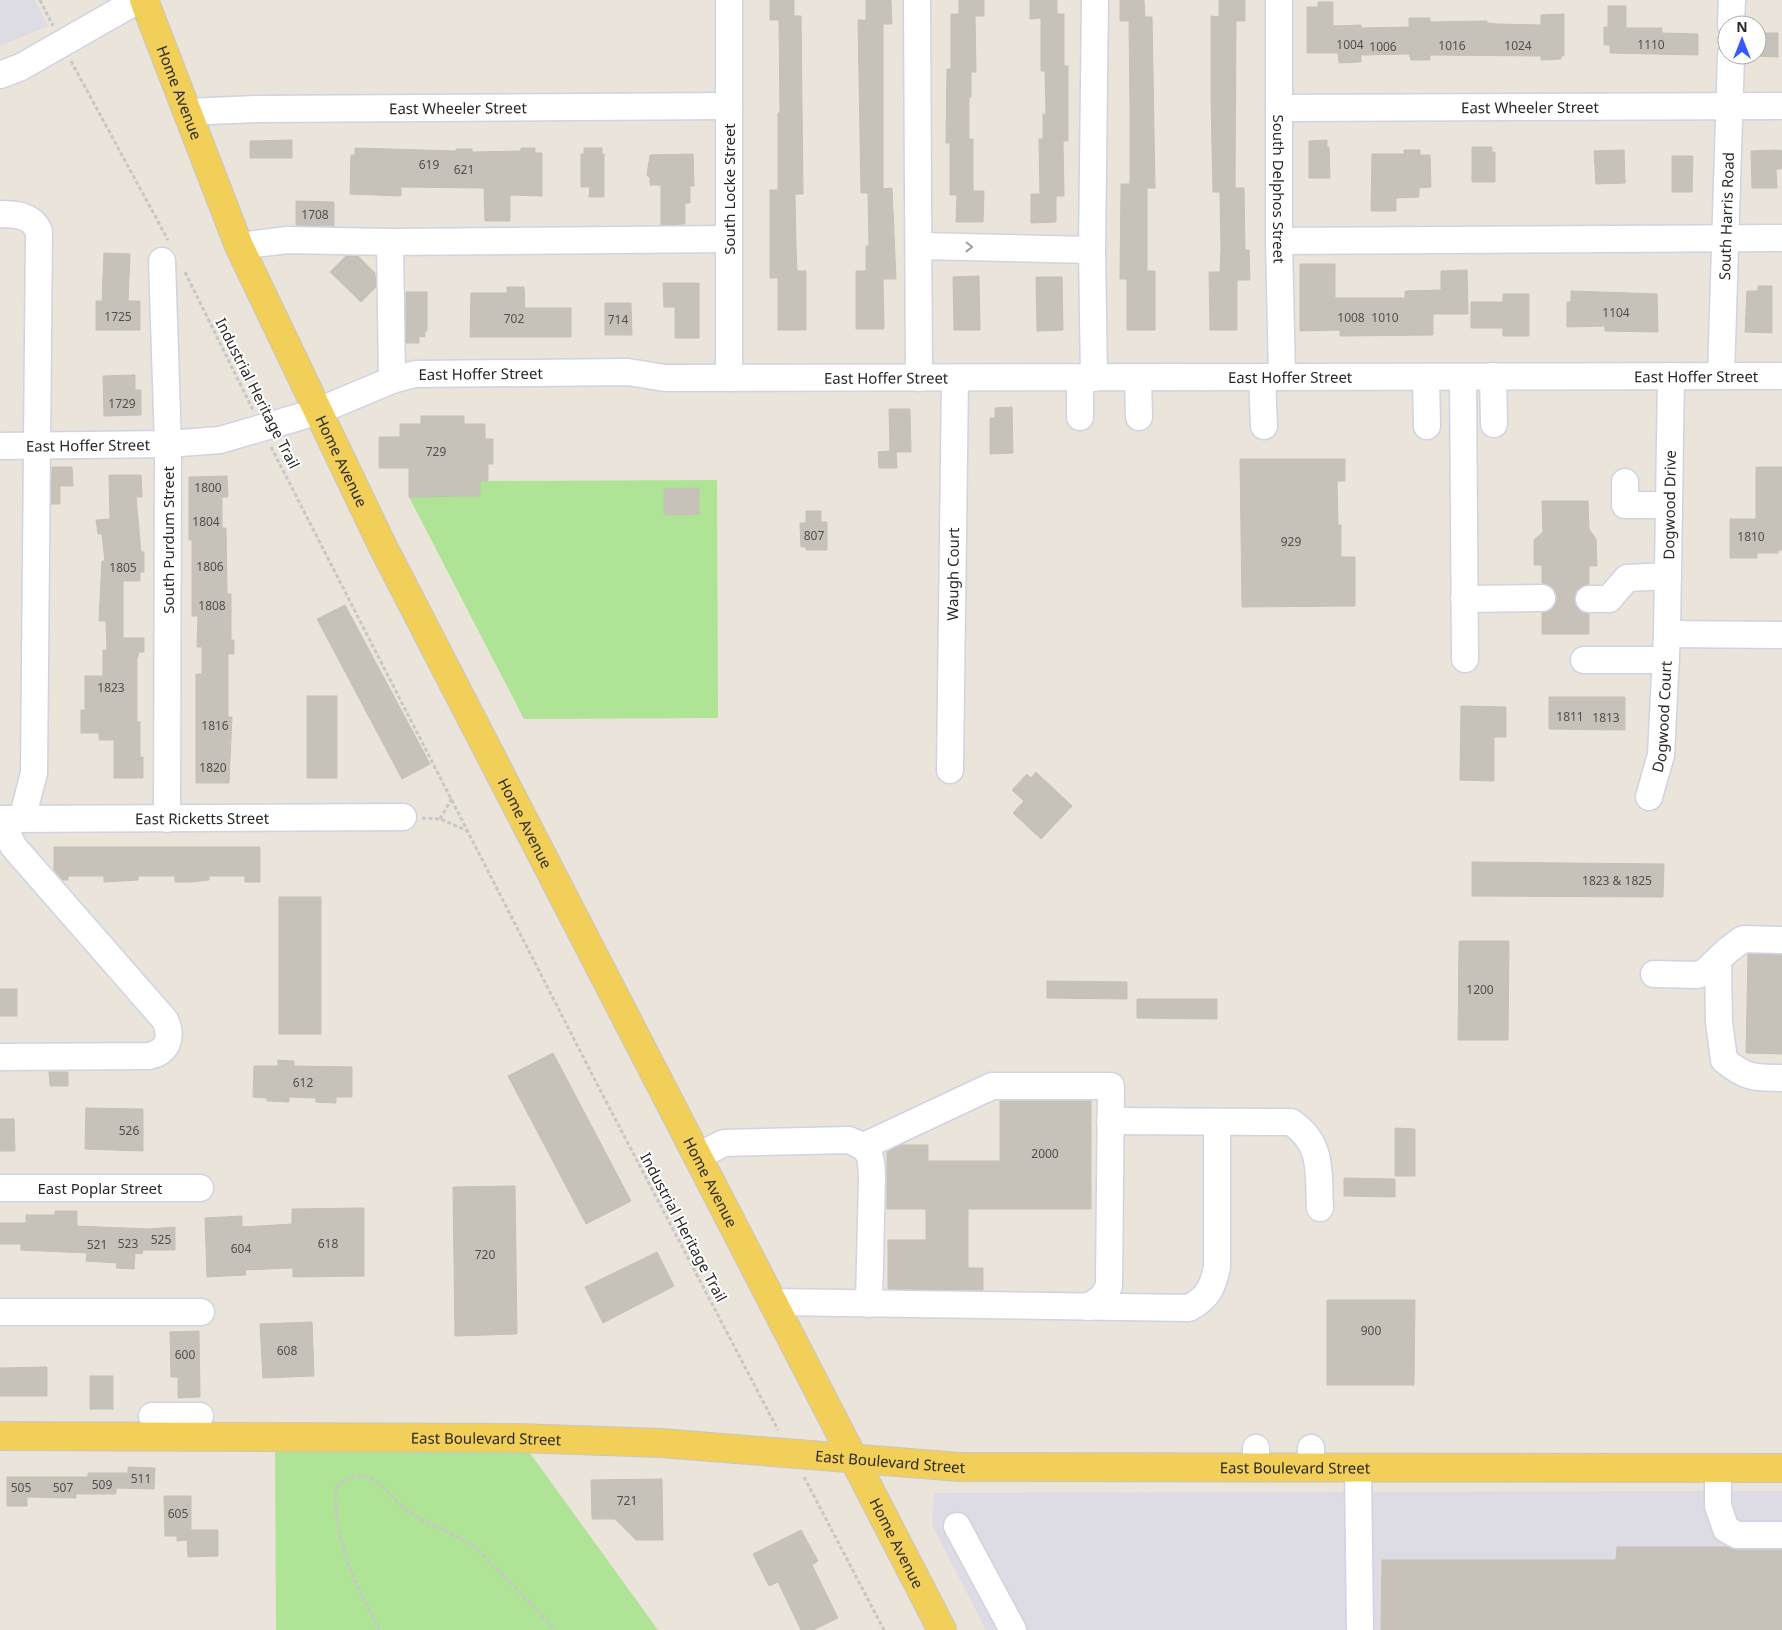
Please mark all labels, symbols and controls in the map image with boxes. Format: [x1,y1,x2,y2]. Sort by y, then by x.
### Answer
north arrow [1717,15,1767,65]
text: N [1736,17,1748,36]
house number: 1004 [1336,36,1364,53]
house number: 1110 [1637,36,1665,53]
house number: 1016 [1438,37,1466,54]
house number: 1024 [1504,37,1532,54]
house number: 1006 [1369,38,1397,55]
street label: Home Avenue [152,42,207,142]
street label: East Wheeler Street [389,97,527,118]
street label: East Wheeler Street [1461,97,1600,117]
street label: South Delphos Street [1269,114,1290,264]
street label: South Locke Street [719,123,739,255]
street label: South Harris Road [1714,152,1738,280]
house number: 619 [419,156,439,173]
house number: 621 [454,161,474,178]
house number: 1708 [301,206,329,223]
one-way arrow [965,242,973,253]
house number: 1104 [1602,304,1630,321]
house number: 1725 [104,308,132,325]
house number: 1008 [1337,309,1365,326]
house number: 1010 [1371,309,1399,326]
house number: 702 [504,310,524,327]
house number: 714 [608,311,628,328]
street label: Industrial Heritage Trail [211,314,305,472]
street label: East Hoffer Street [418,363,543,384]
street label: East Hoffer Street [1634,366,1759,386]
street label: East Hoffer Street [824,367,949,388]
street label: East Hoffer Street [1228,367,1353,387]
house number: 1729 [108,395,136,412]
street label: Home Avenue [311,412,372,510]
street label: East Hoffer Street [26,434,151,456]
house number: 729 [426,443,446,460]
street label: Dogwood Drive [1658,450,1680,560]
street label: South Purdum Street [158,466,178,614]
house number: 1800 [194,479,222,496]
house number: 1804 [192,513,220,530]
house number: 807 [804,527,824,544]
street label: Waugh Court [942,527,963,621]
house number: 1810 [1737,528,1765,545]
house number: 929 [1281,533,1301,550]
house number: 1806 [196,558,224,575]
house number: 1805 [109,559,137,576]
house number: 1808 [198,597,226,614]
street label: Dogwood Court [1647,660,1676,775]
house number: 1823 [97,679,125,696]
house number: 1811 [1556,708,1584,725]
house number: 1813 [1592,709,1620,726]
house number: 1816 [201,717,229,734]
house number: 1820 [199,759,227,776]
street label: Home Avenue [494,774,557,872]
street label: East Ricketts Street [135,808,270,828]
house number: 1823 & 1825 [1582,872,1652,889]
house number: 1200 [1466,981,1494,998]
house number: 612 [293,1074,313,1091]
house number: 526 [119,1122,139,1139]
street label: Home Avenue [679,1133,742,1231]
house number: 2000 [1031,1145,1059,1162]
street label: Industrial Heritage Trail [636,1149,732,1305]
street label: East Poplar Street [37,1178,163,1198]
house number: 525 [151,1231,171,1248]
house number: 523 [118,1235,138,1252]
house number: 618 [318,1235,338,1252]
house number: 521 [87,1236,107,1253]
house number: 604 [231,1240,251,1257]
house number: 720 [475,1246,495,1263]
house number: 900 [1361,1322,1381,1339]
house number: 608 [277,1342,297,1359]
house number: 600 [175,1346,195,1363]
street label: East Boulevard Street [411,1428,562,1450]
street label: East Boulevard Street [814,1445,966,1477]
street label: East Boulevard Street [1220,1457,1371,1477]
house number: 511 [131,1470,151,1487]
house number: 509 [92,1476,112,1493]
house number: 505 [11,1479,31,1496]
house number: 507 [53,1479,73,1496]
house number: 721 [617,1492,637,1509]
street label: Home Avenue [865,1494,929,1592]
house number: 605 [168,1505,188,1522]

